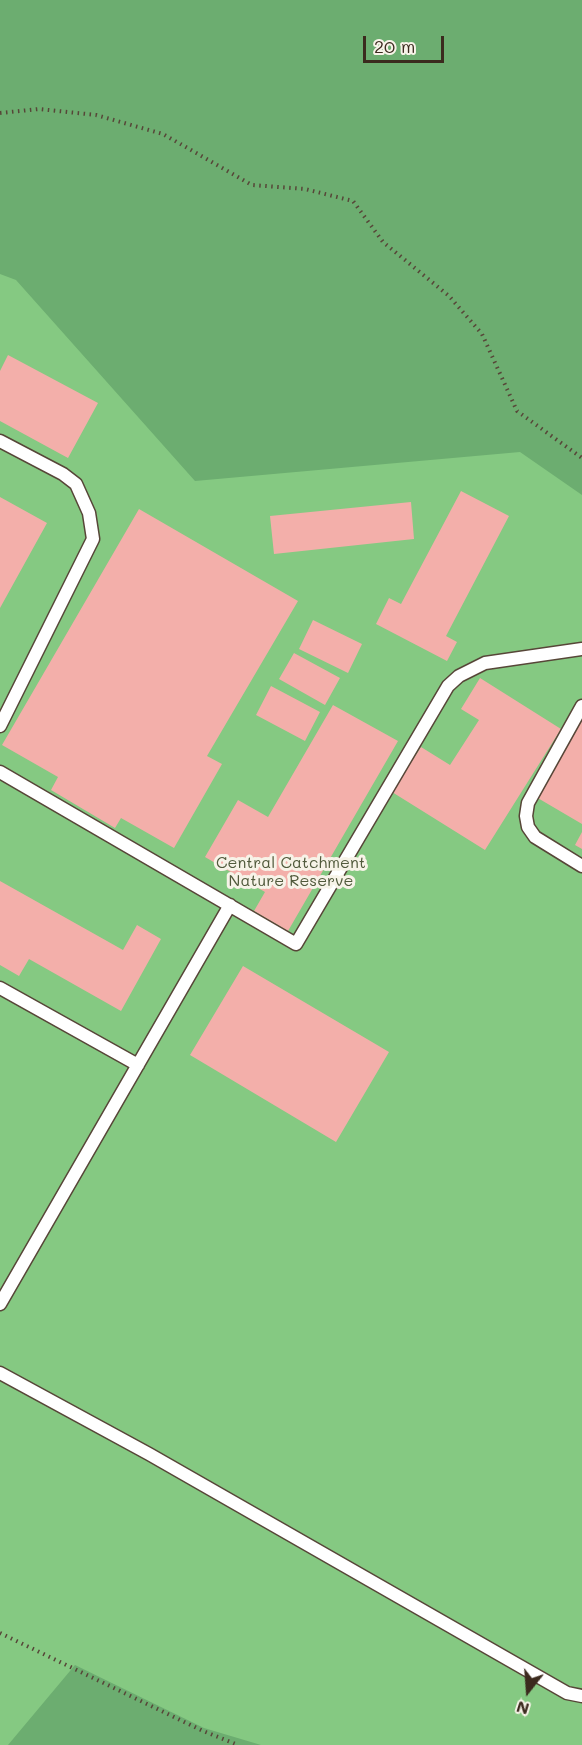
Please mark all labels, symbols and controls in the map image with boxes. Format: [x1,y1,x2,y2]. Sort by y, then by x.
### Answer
scale bar [366,24,447,62]
text: 20 m [374,34,415,58]
park label: Central Catchment Nature Reserve [216,853,366,891]
north arrow [498,1661,558,1721]
text: N [514,1697,531,1721]

